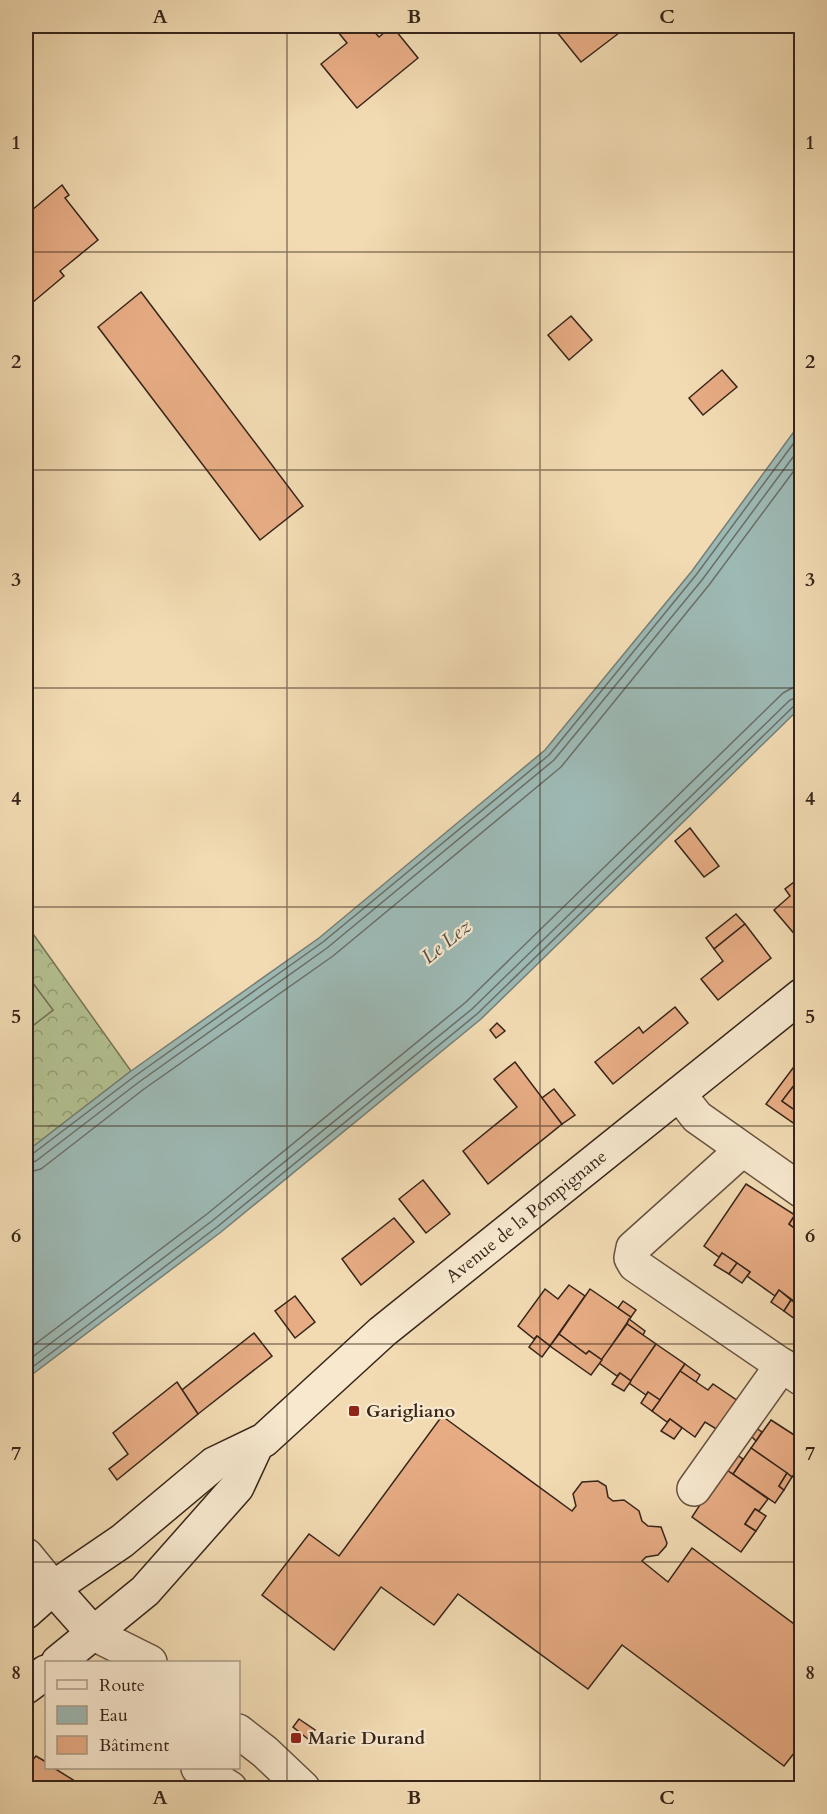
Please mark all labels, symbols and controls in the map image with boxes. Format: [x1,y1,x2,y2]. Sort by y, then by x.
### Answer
text: A [152,3,168,30]
text: B [407,3,421,30]
text: C [659,3,675,30]
text: 1 [11,129,21,156]
text: 1 [805,129,815,156]
text: 2 [11,348,21,375]
text: 2 [805,348,815,375]
text: 3 [11,566,21,593]
text: 3 [805,566,815,593]
text: 4 [11,785,21,812]
text: 4 [805,785,815,812]
water label: Le Lez [416,912,478,970]
text: 5 [11,1003,21,1030]
text: 5 [805,1003,815,1030]
street label: Avenue de la Pompignane [441,1144,612,1289]
text: 6 [11,1222,21,1249]
text: 6 [805,1222,815,1249]
place label: Garigliano [366,1399,455,1424]
marker: Garigliano [347,1404,361,1418]
text: 7 [11,1440,21,1467]
text: 7 [805,1440,815,1467]
text: 8 [11,1659,21,1686]
text: 8 [805,1659,815,1686]
legend [45,1661,240,1769]
text: Route [99,1673,145,1698]
text: Eau [99,1703,128,1728]
place label: Marie Durand [308,1726,426,1751]
marker: Marie Durand [289,1731,303,1745]
text: Bâtiment [99,1733,169,1758]
text: A [152,1784,168,1811]
text: B [407,1784,421,1811]
text: C [659,1784,675,1811]

